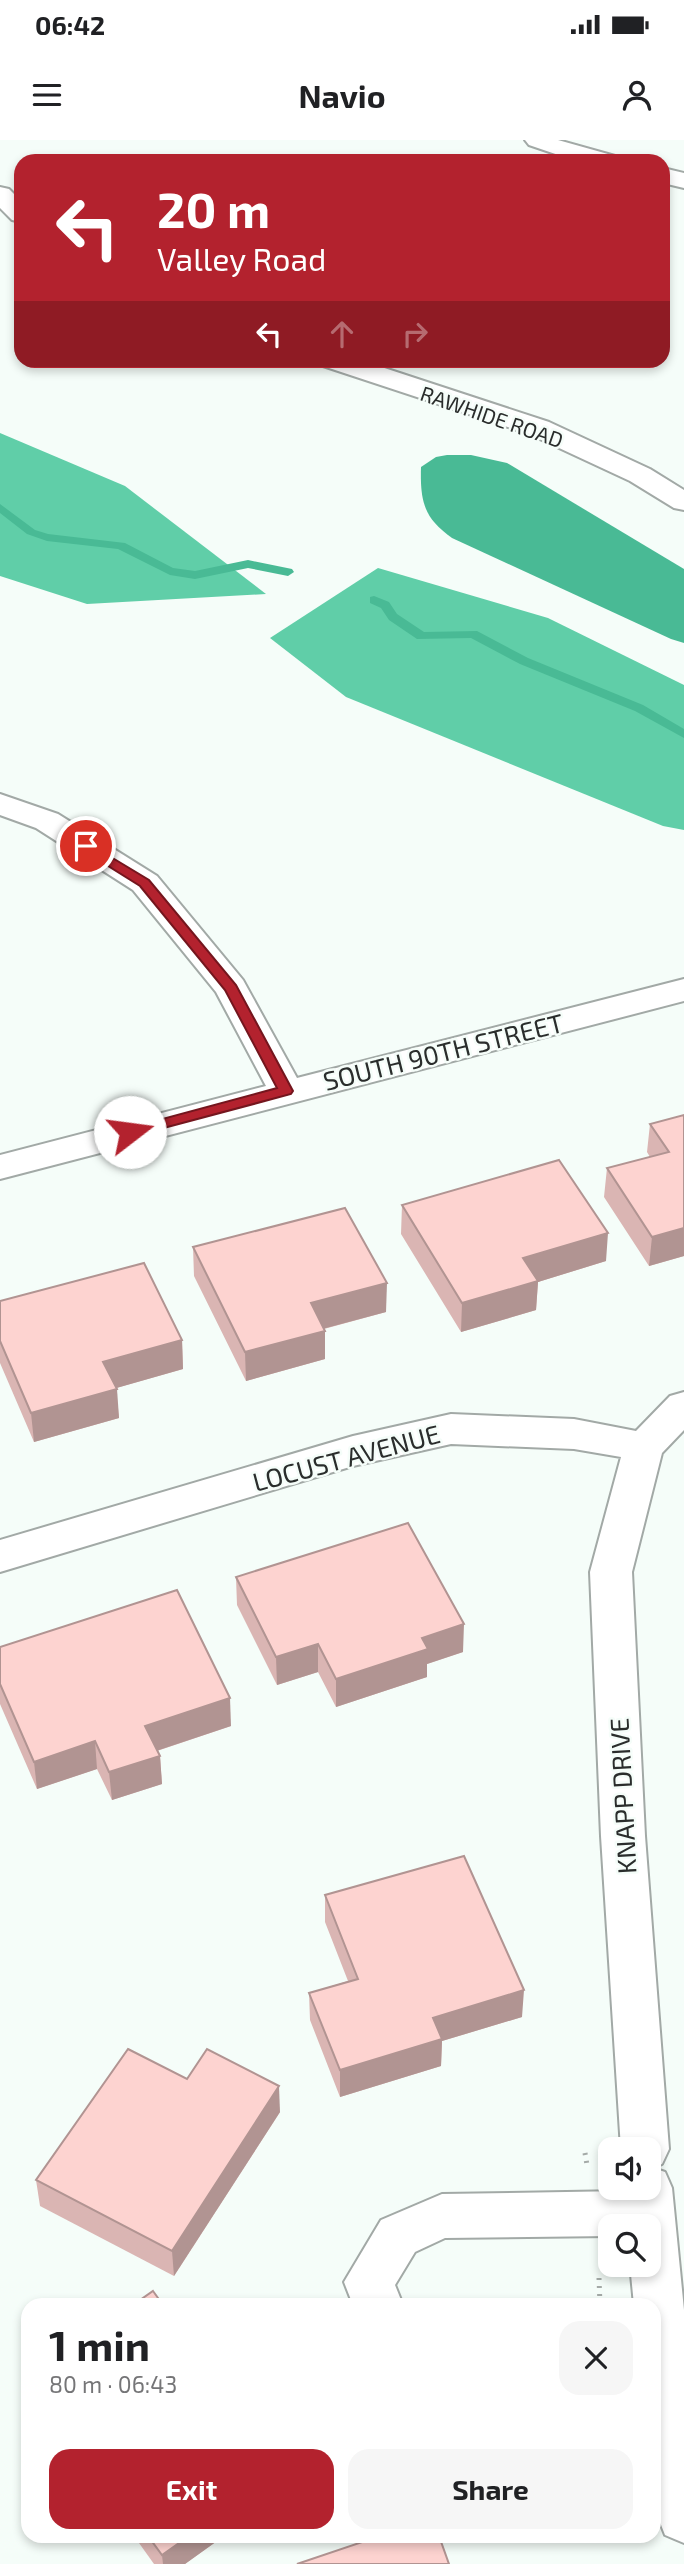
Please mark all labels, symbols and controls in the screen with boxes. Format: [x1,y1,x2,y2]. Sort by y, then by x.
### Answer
text: 06:42 [35,9,105,40]
icon: menu [28,76,66,114]
text: Navio [298,76,386,114]
icon: person [618,76,656,114]
text: 20 m [157,179,270,238]
icon: left [42,182,133,273]
text: Valley Road [157,239,326,277]
icon: left [250,315,288,353]
icon: ahead [323,315,361,353]
icon: right [396,315,434,353]
street label: RAWHIDE ROAD [417,380,567,452]
pin [56,816,116,876]
icon: arrive [67,827,105,865]
street label: SOUTH 90TH STREET [320,1006,566,1096]
position arrow [93,1095,167,1169]
street label: LOCUST AVENUE [249,1417,443,1497]
street label: KNAPP DRIVE [602,1717,642,1875]
map controls [598,2137,661,2277]
button: sound [598,2137,661,2200]
button: search [598,2214,661,2277]
text: 1 min [49,2319,150,2369]
button: close [559,2321,633,2395]
text: 80 m · 06:43 [49,2370,177,2398]
button: Exit [49,2449,334,2529]
button: Share [348,2449,633,2529]

